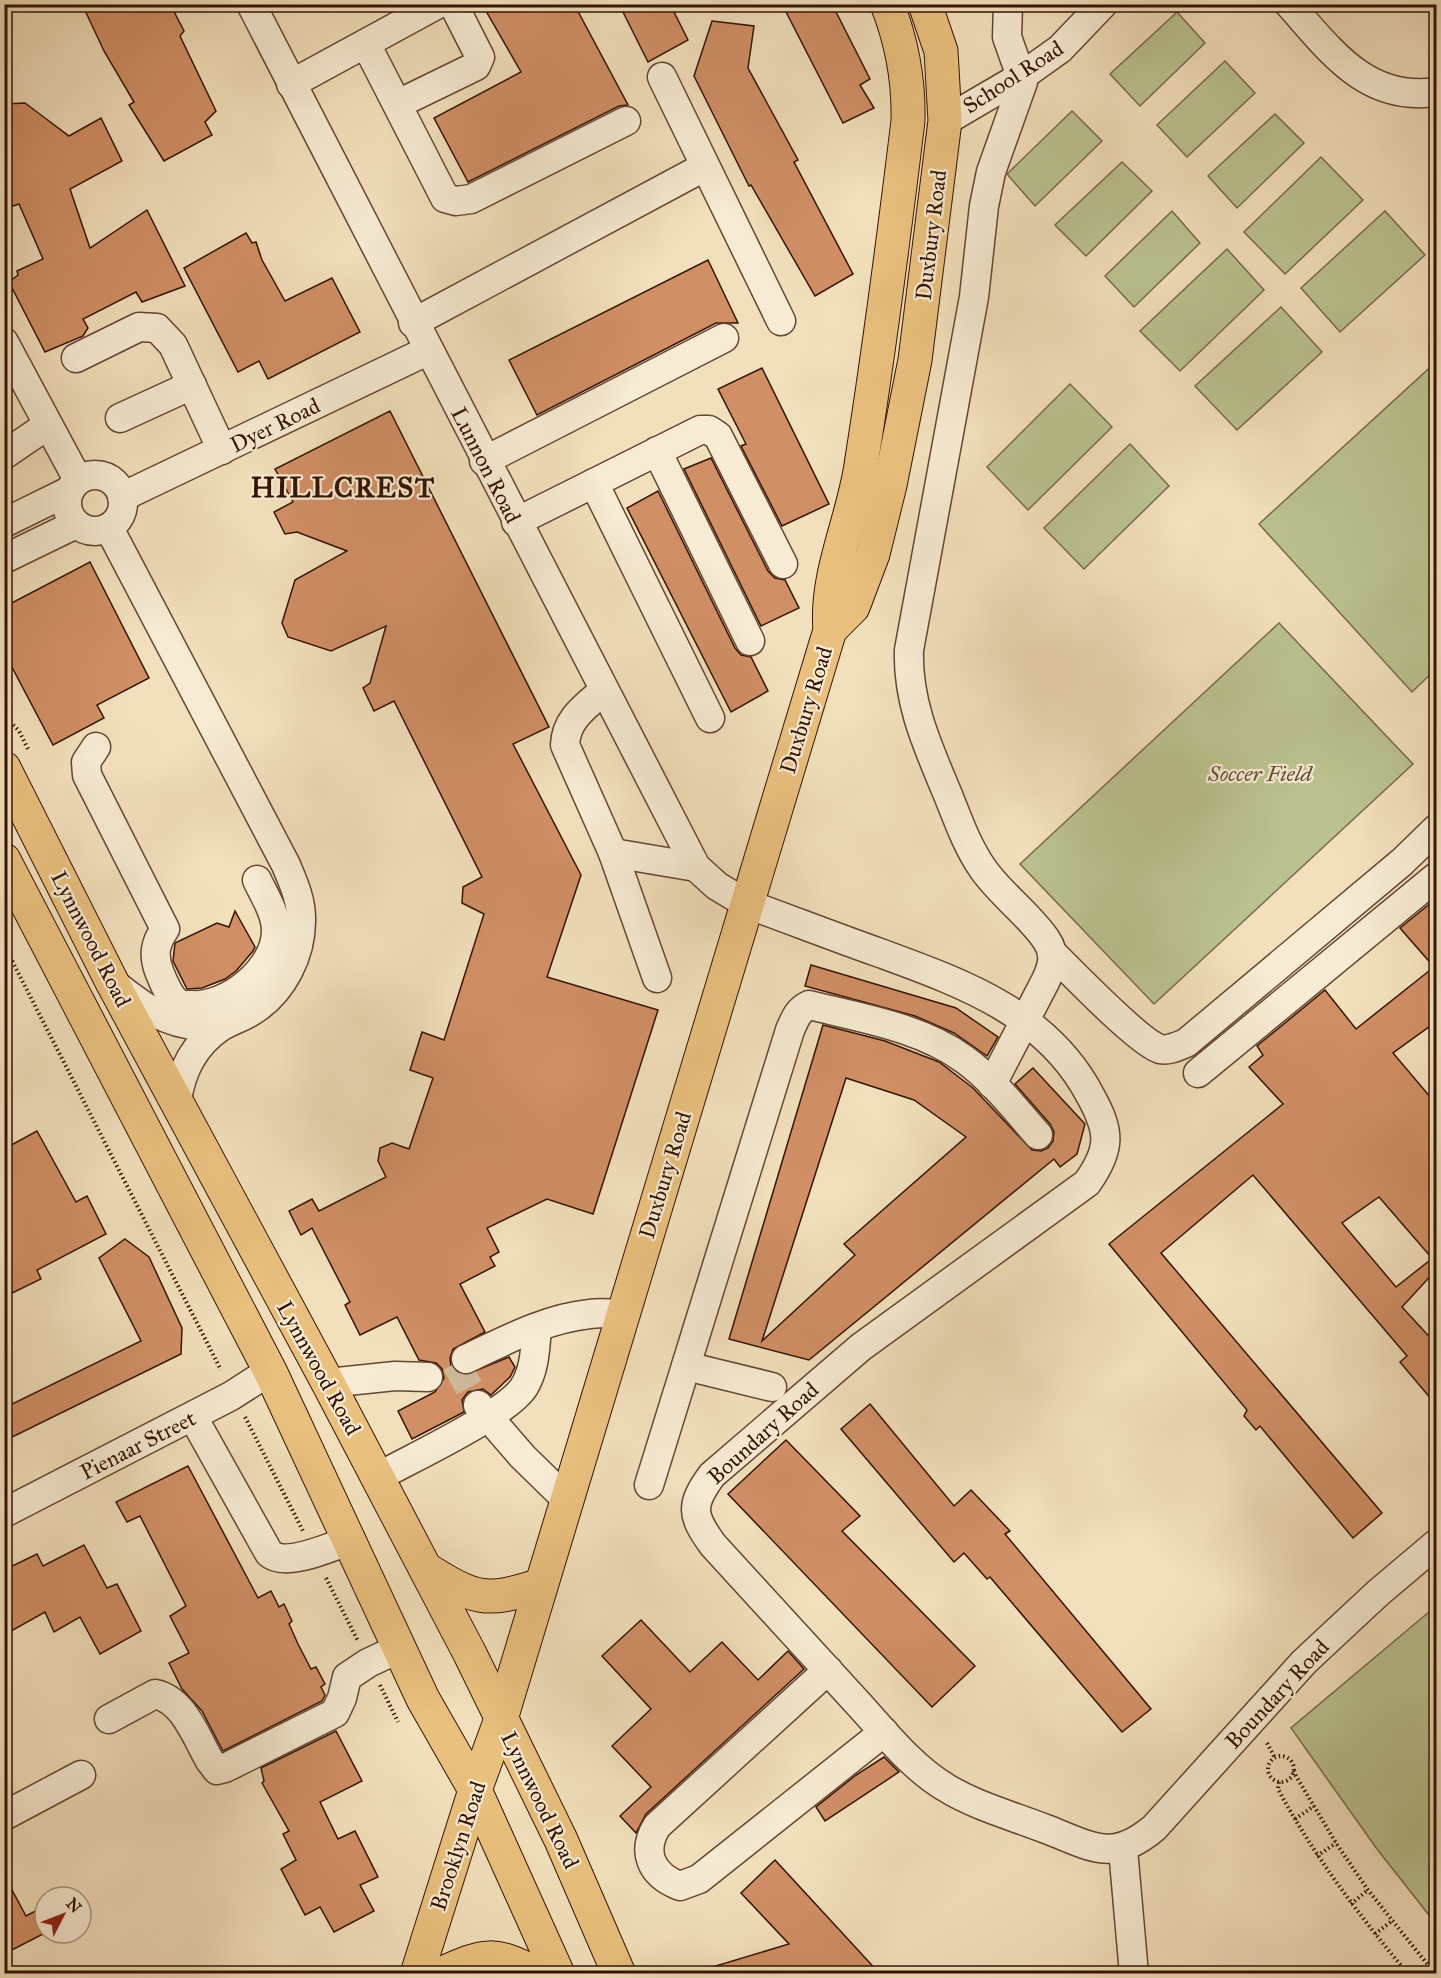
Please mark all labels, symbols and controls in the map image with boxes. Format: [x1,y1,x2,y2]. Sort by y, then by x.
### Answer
street label: School Road [958,35,1068,119]
street label: Duxbury Road [910,168,952,302]
street label: Dyer Road [226,392,324,458]
street label: Lunnon Road [445,402,527,528]
district label: HILLCREST [250,470,436,505]
street label: Duxbury Road [774,643,838,777]
park label: Soccer Field [1207,760,1314,787]
street label: Lynnwood Road [45,866,137,1012]
street label: Duxbury Road [633,1108,697,1242]
street label: Lynnwood Road [271,1296,367,1440]
street label: Boundary Road [702,1376,824,1490]
street label: Pienaar Street [76,1404,200,1486]
street label: Boundary Road [1219,1634,1335,1754]
street label: Lynnwood Road [495,1727,585,1873]
street label: Brooklyn Road [424,1778,492,1914]
north arrow [33,1885,93,1945]
text: N [62,1894,86,1917]

